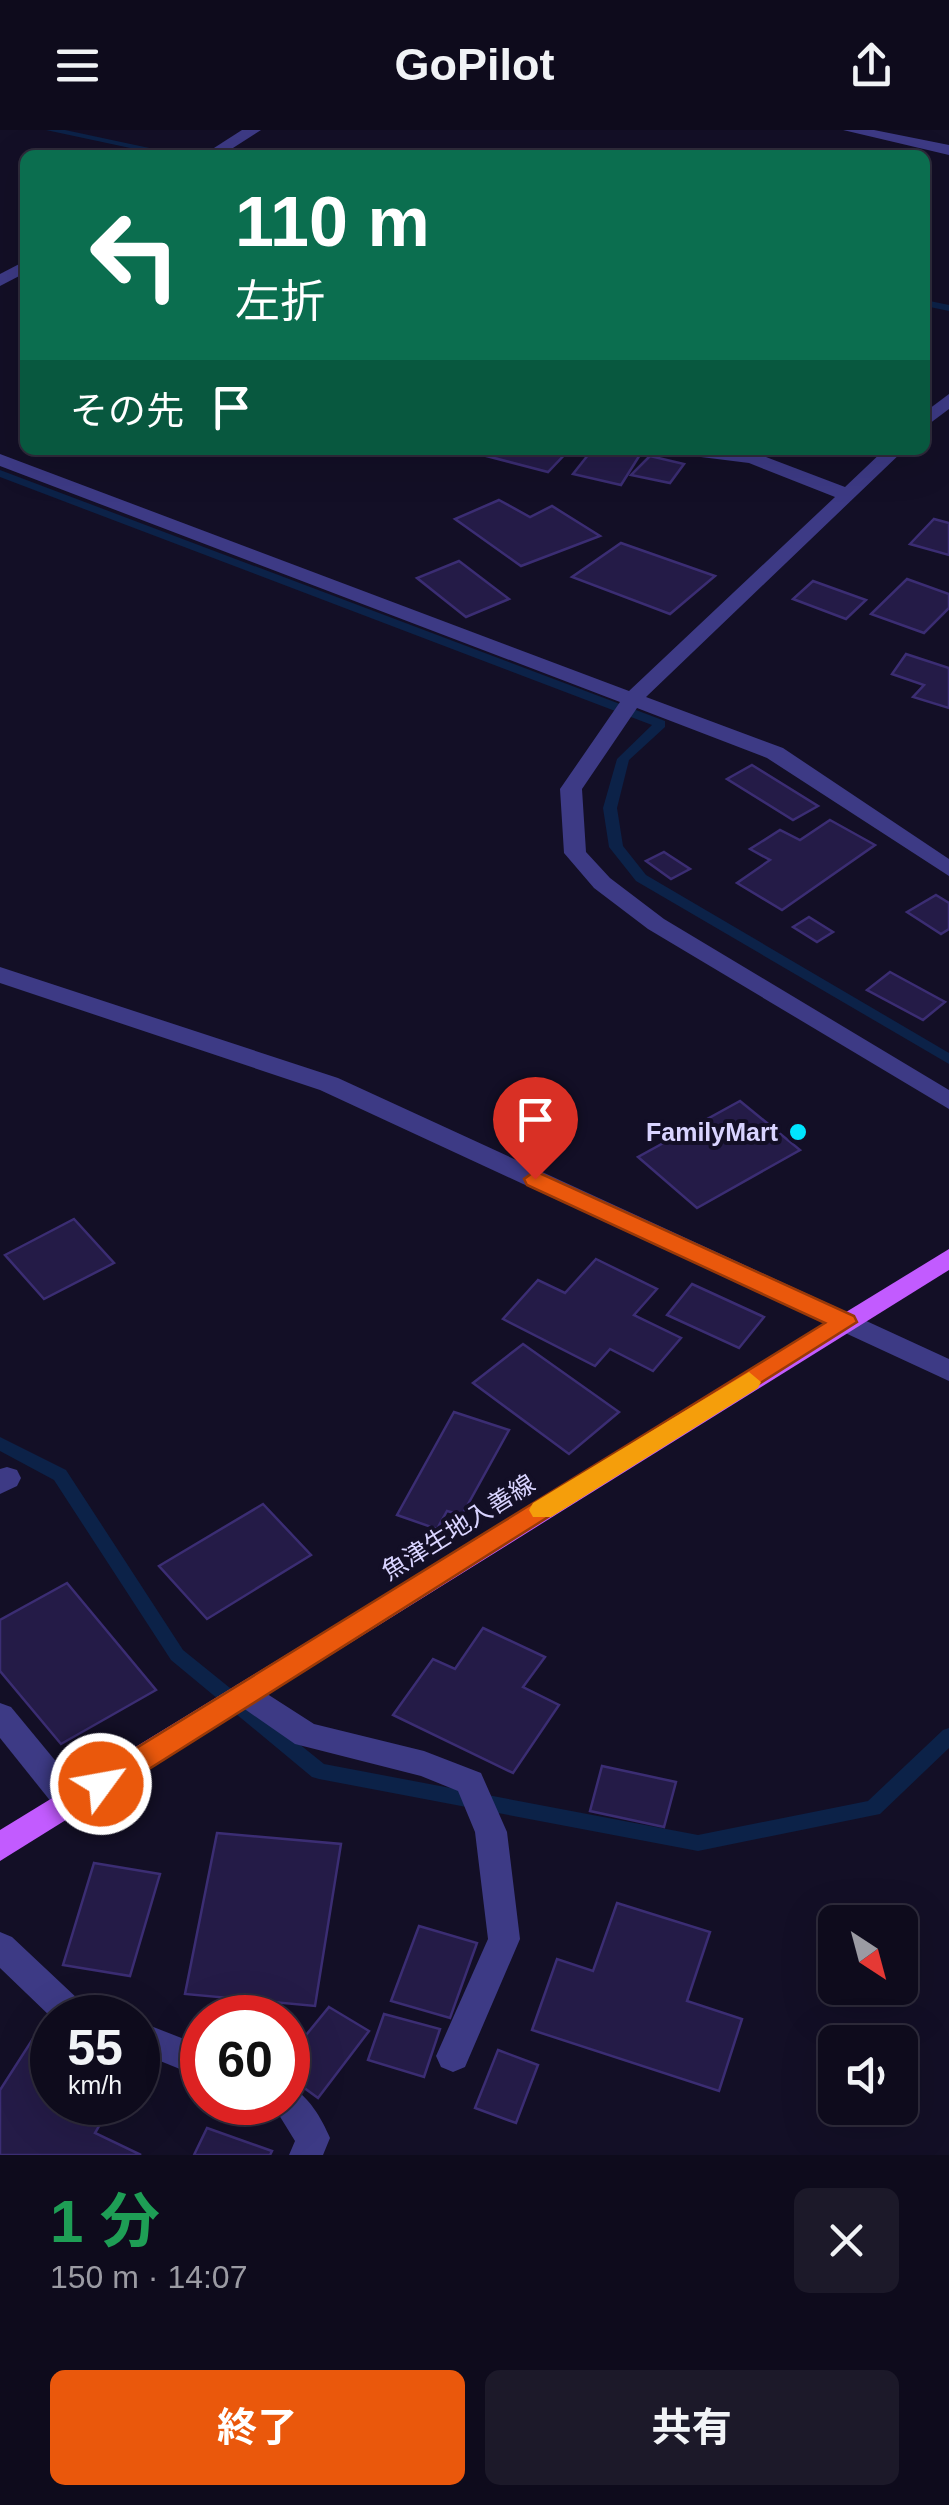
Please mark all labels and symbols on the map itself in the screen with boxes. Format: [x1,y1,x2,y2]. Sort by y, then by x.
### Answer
pin [493,1077,578,1180]
place label: FamilyMart [646,1118,779,1146]
marker: FamilyMart [787,1121,809,1143]
street label: 魚津生地入善線 [376,1469,540,1585]
position arrow [49,1732,153,1836]
north arrow [818,1905,918,2005]
speed limit sign: 60 [180,1995,310,2125]

